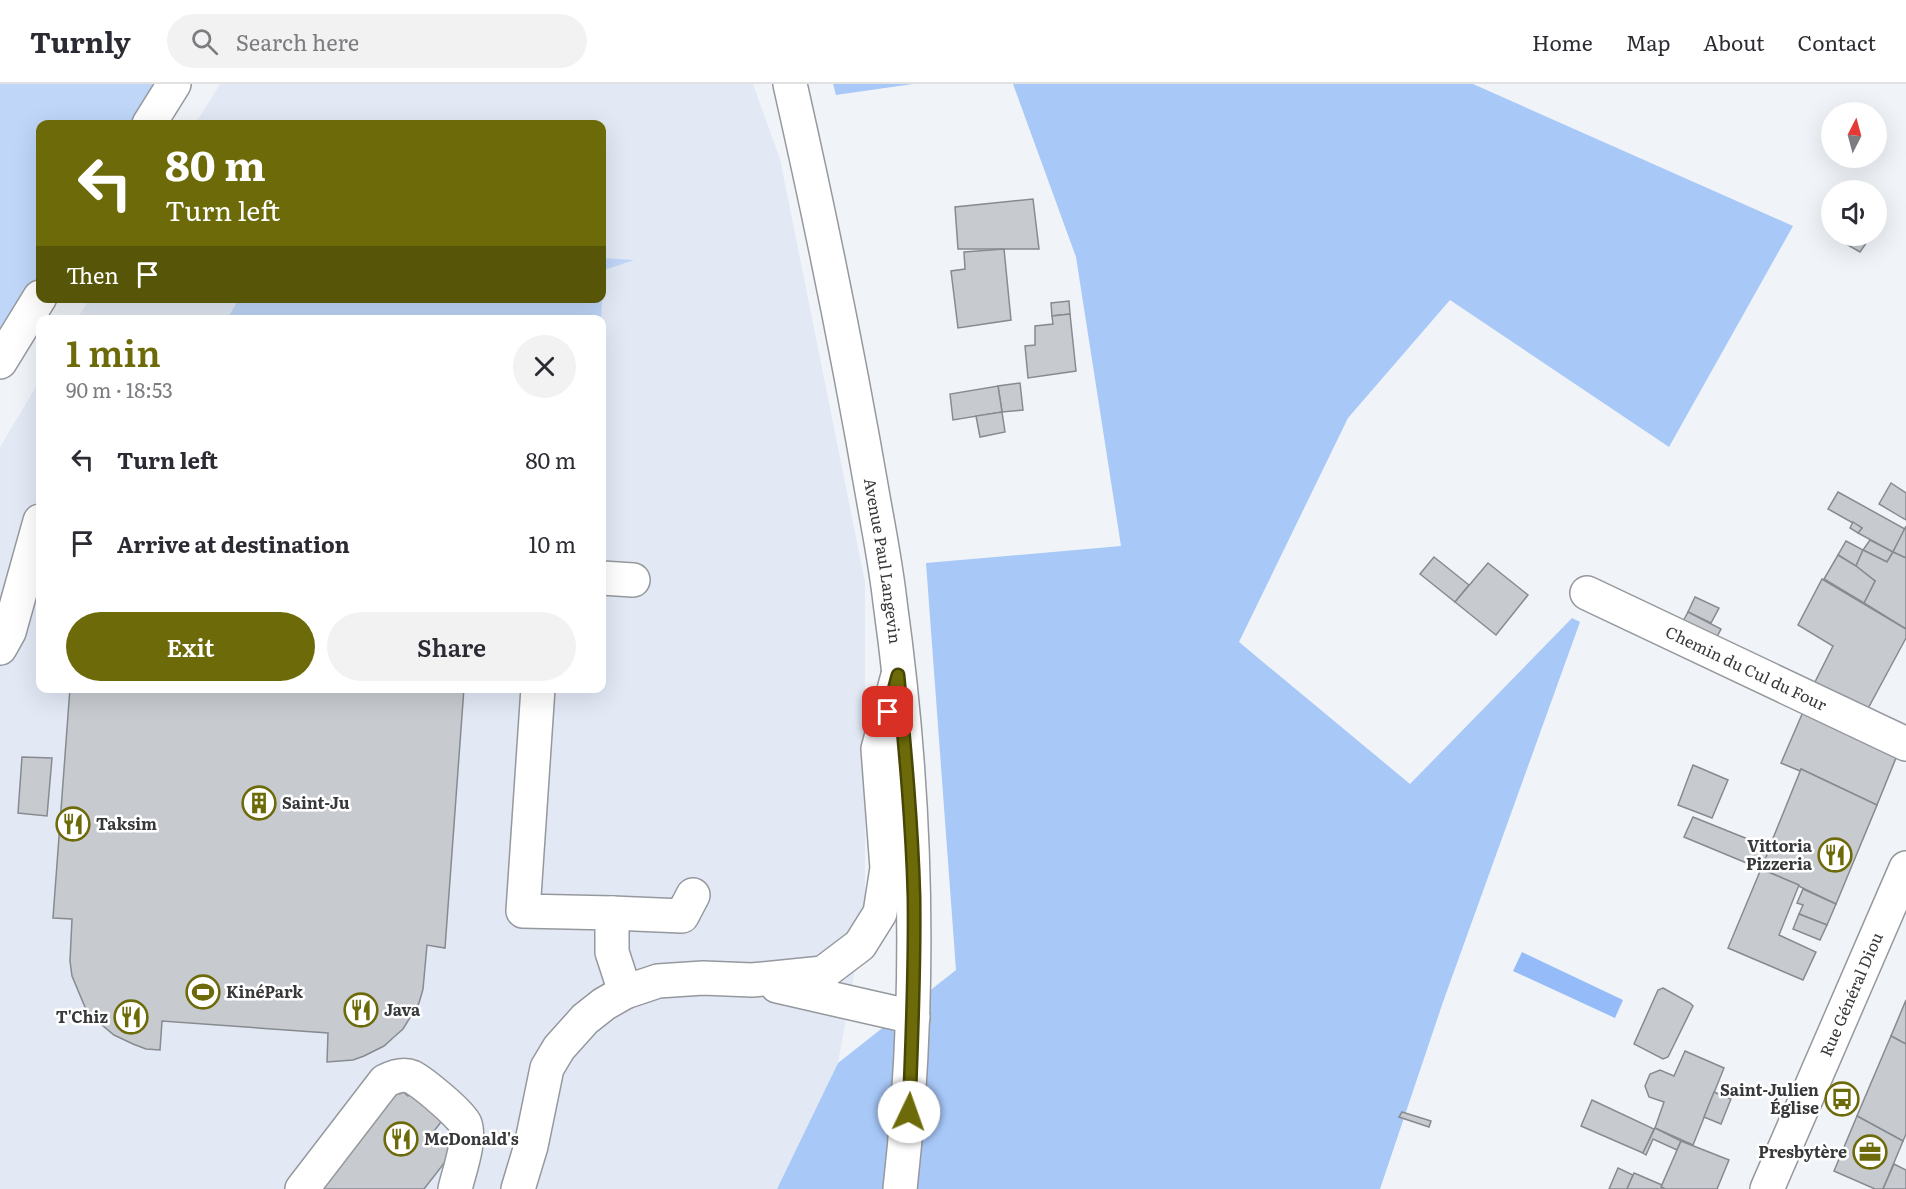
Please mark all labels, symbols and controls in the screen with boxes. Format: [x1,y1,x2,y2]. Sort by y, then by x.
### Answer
search box [167,14,587,68]
text: Turnly [30,20,131,62]
icon: search [188,25,221,58]
text: Search here [236,25,359,58]
text: Home [1532,26,1593,57]
text: Map [1626,26,1670,57]
text: About [1703,26,1765,57]
text: Contact [1798,26,1876,57]
north arrow [1821,102,1887,168]
map controls [1821,102,1887,246]
text: 80 m [165,132,266,194]
icon: left [66,144,144,222]
button: sound [1821,180,1887,246]
text: Turn left [165,189,280,229]
text: Then [66,258,119,291]
icon: arrive [131,258,164,291]
text: 1 min [66,325,161,378]
button: close [513,335,576,398]
text: 90 m · 18:53 [66,374,173,404]
icon: left [66,443,99,476]
text: Turn left [117,443,218,476]
text: 80 m [525,443,576,476]
street label: Avenue Paul Langevin [859,476,908,645]
icon: arrive [66,527,99,560]
text: Arrive at destination [117,527,350,560]
text: 10 m [529,527,576,560]
button: Exit [66,612,315,681]
button: Share [327,612,576,681]
street label: Chemin du Cul du Four [1662,619,1832,716]
pin [862,686,913,737]
icon: arrive [871,695,904,728]
building icon: Saint-Ju [241,785,277,821]
place label: Saint-Ju [282,790,350,814]
restaurant icon: Taksim [55,806,91,842]
place label: Taksim [96,811,157,835]
place label: Vittoria Pizzeria [1746,833,1813,875]
restaurant icon: Vittoria Pizzeria [1817,837,1853,873]
street label: Rue Général Diou [1813,928,1888,1060]
sports icon: KinéPark [185,974,221,1010]
place label: KinéPark [226,979,303,1003]
restaurant icon: Java [343,992,379,1028]
place label: Java [384,997,421,1021]
restaurant icon: T'Chiz [113,999,149,1035]
place label: T'Chiz [56,1004,108,1028]
place label: Saint-Julien Église [1720,1077,1819,1119]
position arrow [877,1080,941,1144]
bus stop icon: Saint-Julien Église [1824,1081,1860,1117]
restaurant icon: McDonald's [383,1121,419,1157]
place label: McDonald's [424,1126,519,1150]
office icon: Presbytère [1852,1134,1888,1170]
place label: Presbytère [1758,1139,1847,1163]

